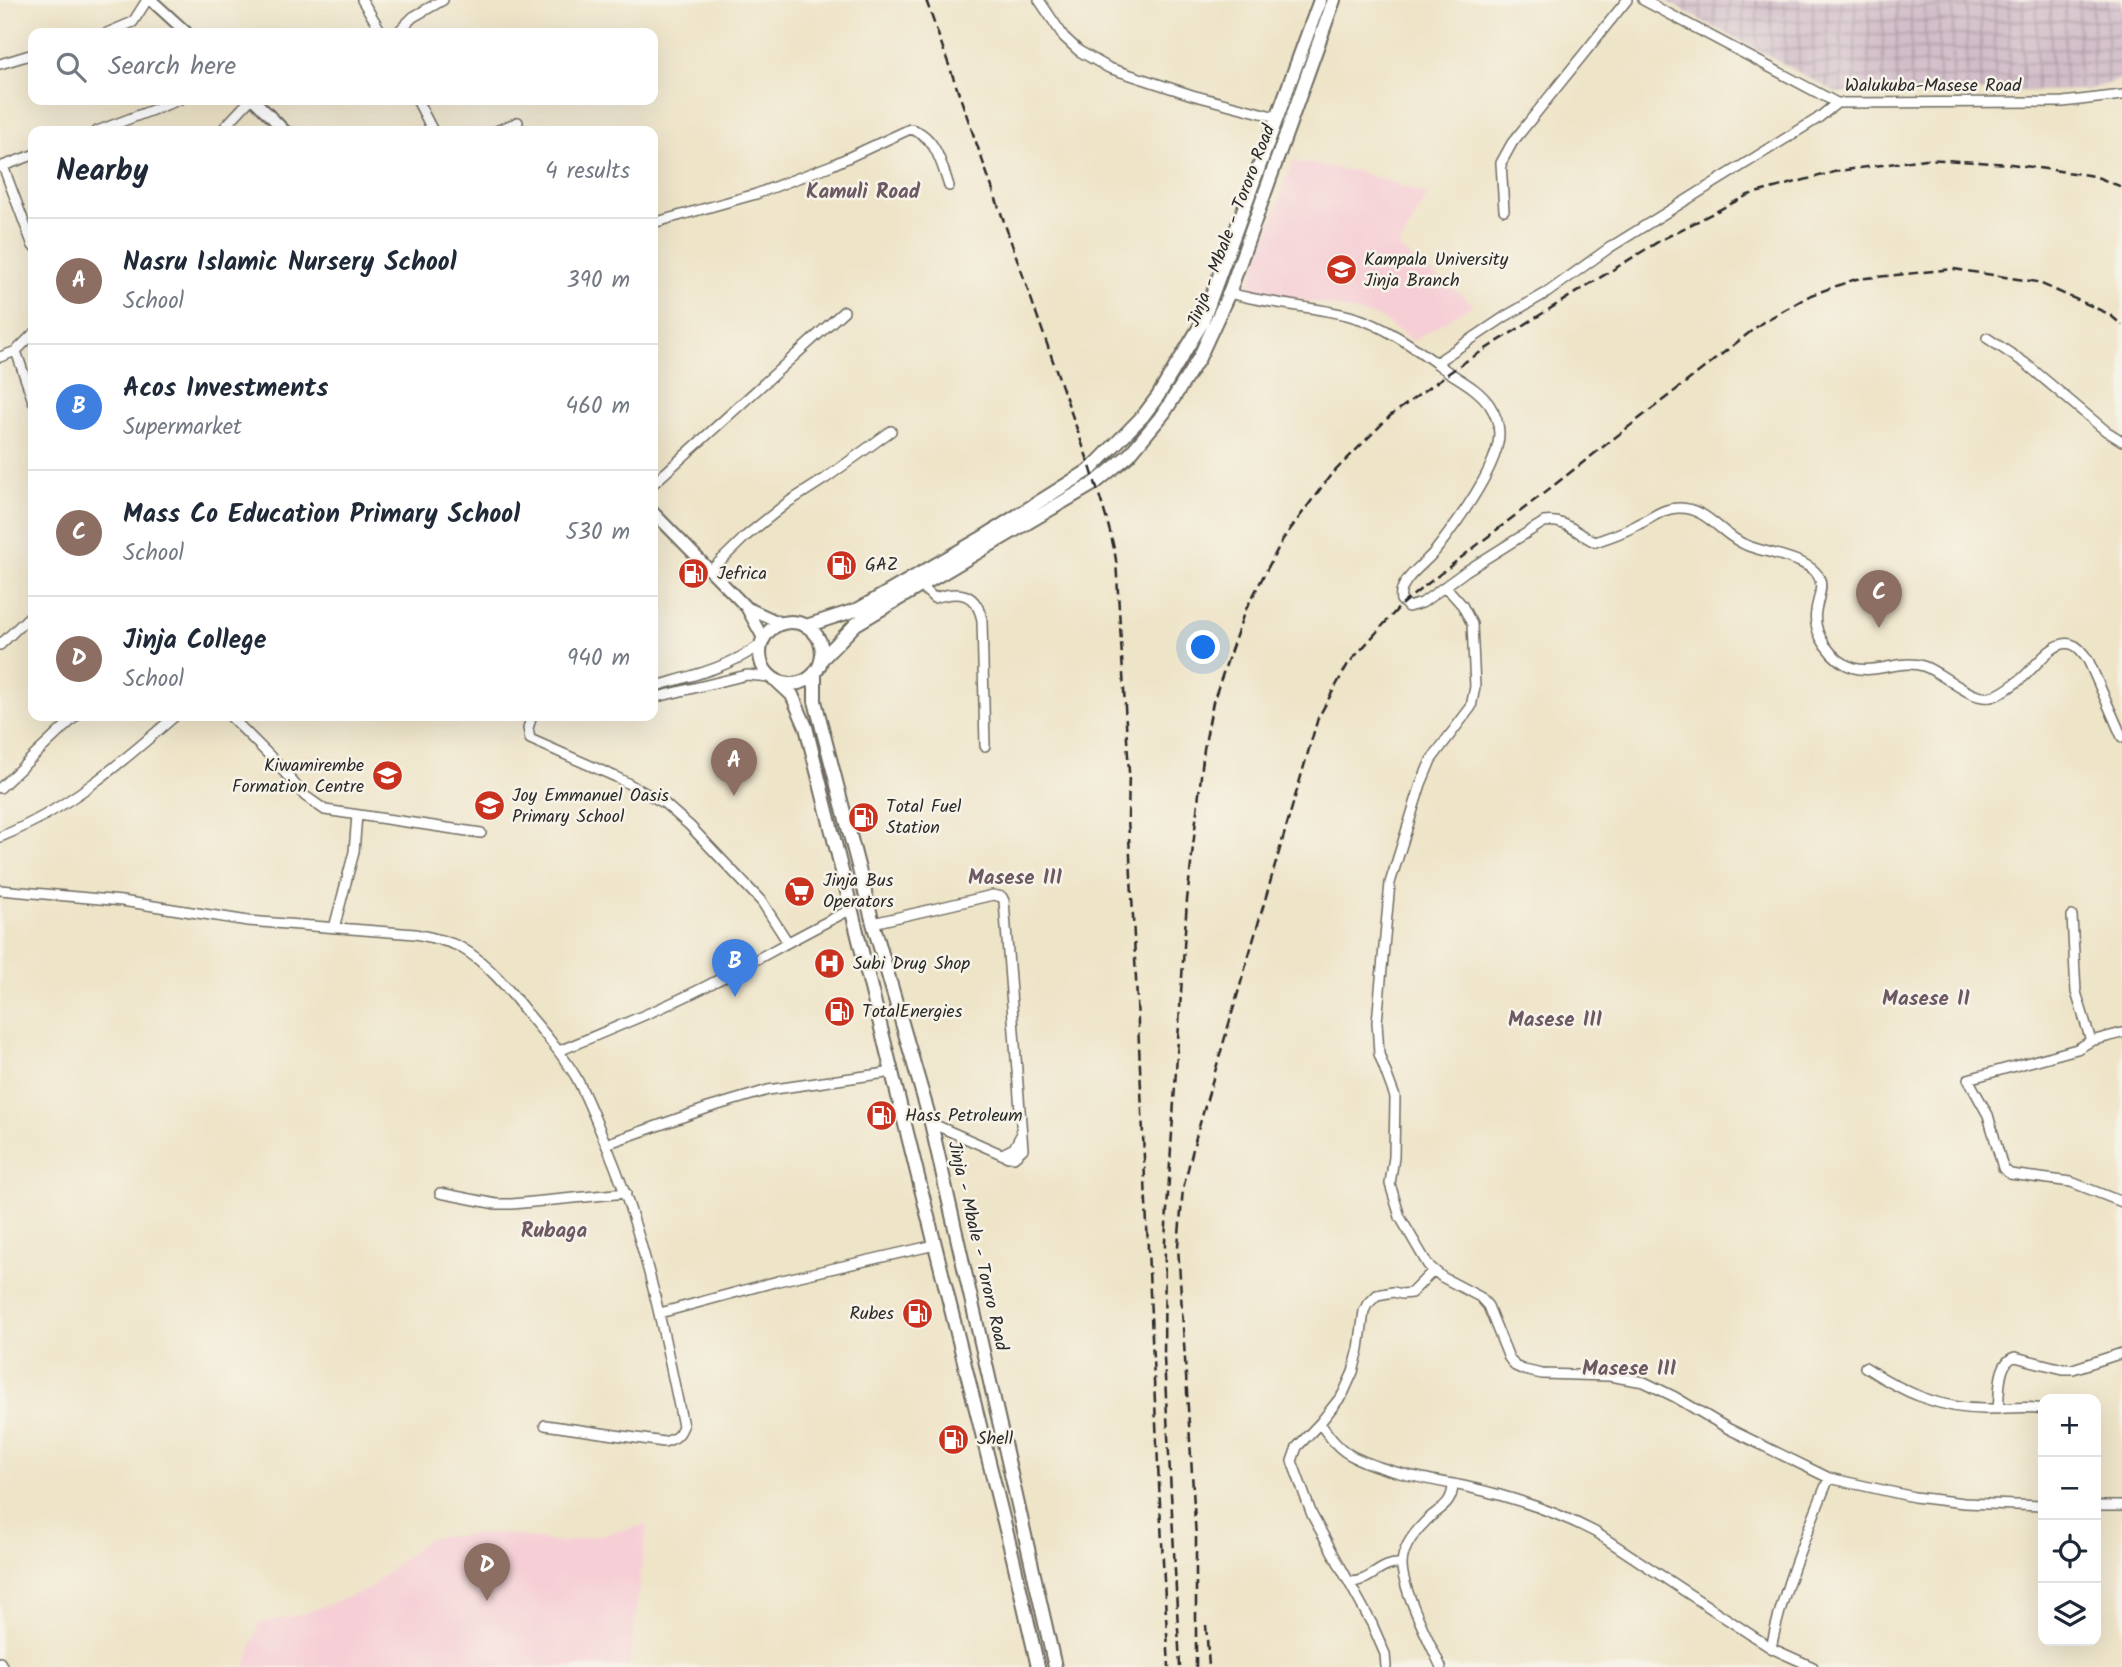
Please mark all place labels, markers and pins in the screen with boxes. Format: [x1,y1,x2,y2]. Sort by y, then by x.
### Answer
place label: Kampala University Jinja Branch [1364,246,1509,296]
school or university icon: Kampala University Jinja Branch [1324,253,1358,287]
fuel station icon: GAZ [825,548,859,582]
place label: GAZ [865,551,898,580]
fuel station icon: Jefrica [677,557,711,591]
place label: Jefrica [717,560,767,589]
pin: C [1856,570,1902,628]
pin: A [711,738,757,796]
place label: Kiwamirembe Formation Centre [232,752,364,802]
school or university icon: Kiwamirembe Formation Centre [370,759,404,793]
place label: Joy Emmanuel Oasis Primary School [512,782,669,832]
school or university icon: Joy Emmanuel Oasis Primary School [472,789,506,823]
place label: Total Fuel Station [886,793,962,843]
fuel station icon: Total Fuel Station [846,800,880,834]
place label: Jinja Bus Operators [823,867,894,917]
supermarket icon: Jinja Bus Operators [783,874,817,908]
pin: B [712,939,758,997]
hospital icon: Subi Drug Shop [813,947,847,981]
place label: Subi Drug Shop [853,950,971,979]
fuel station icon: TotalEnergies [822,995,856,1029]
place label: TotalEnergies [862,998,963,1027]
fuel station icon: Hass Petroleum [865,1099,899,1133]
place label: Hass Petroleum [905,1102,1023,1131]
fuel station icon: Rubes [900,1297,934,1331]
place label: Rubes [850,1300,894,1329]
fuel station icon: Shell [937,1422,971,1456]
place label: Shell [977,1425,1014,1454]
pin: D [464,1543,510,1601]

